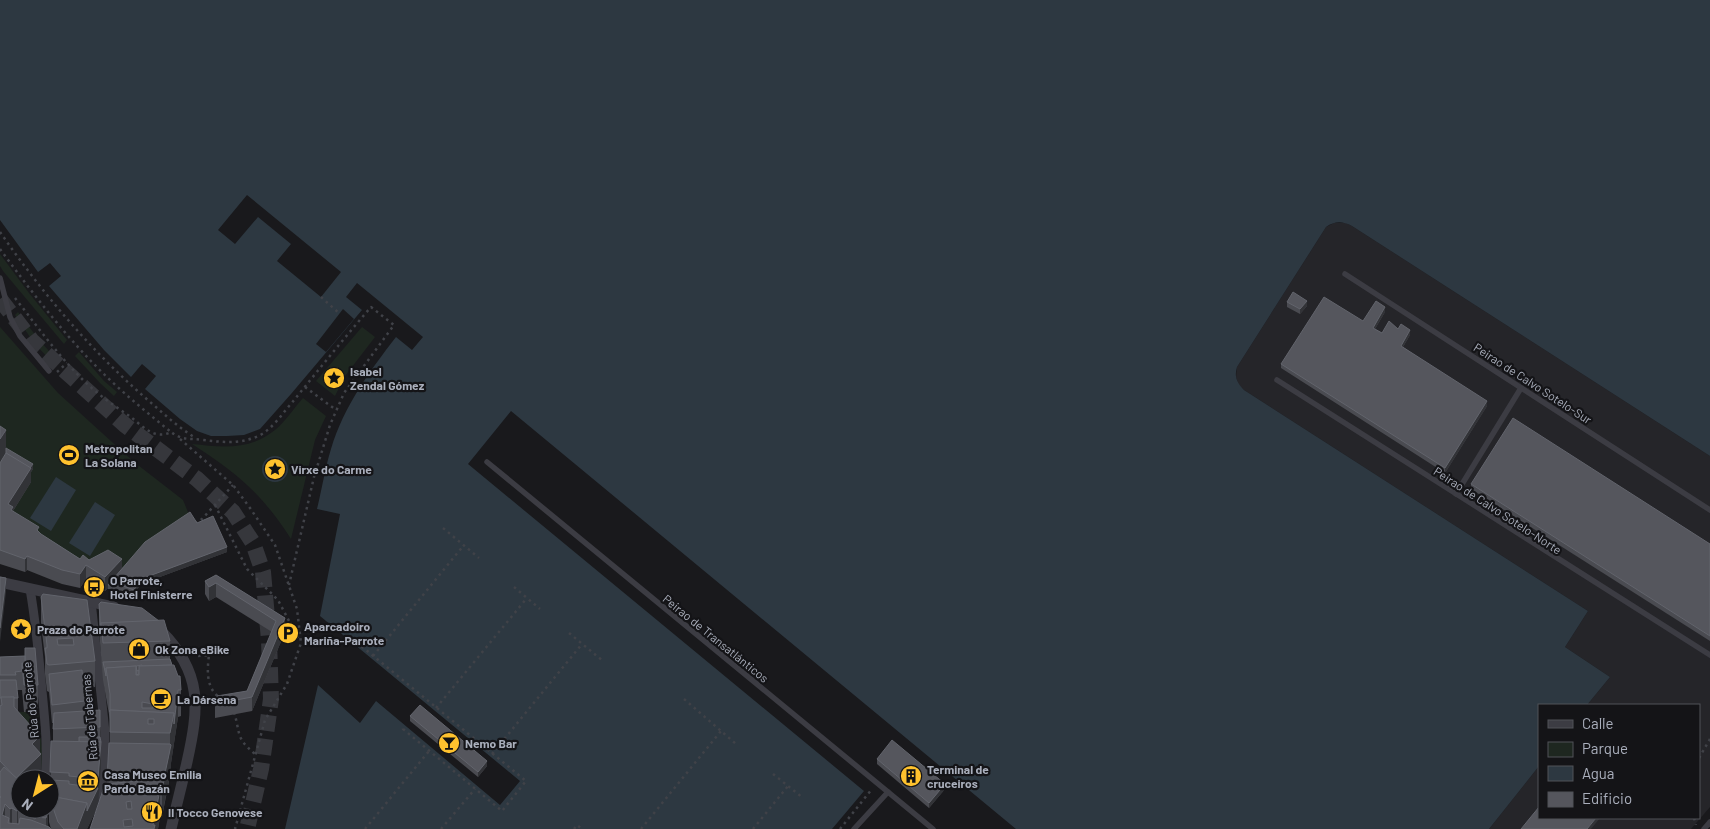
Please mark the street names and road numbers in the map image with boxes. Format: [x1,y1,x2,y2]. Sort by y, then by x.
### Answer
street label: Peirao de Calvo Sotelo-Sur [1472,340,1595,427]
street label: Peirao de Calvo Sotelo-Norte [1431,463,1565,557]
street label: Peirao de Transatlánticos [660,591,772,685]
street label: Rúa do Parrote [19,661,41,739]
street label: Rúa de Tabernas [78,673,100,760]

